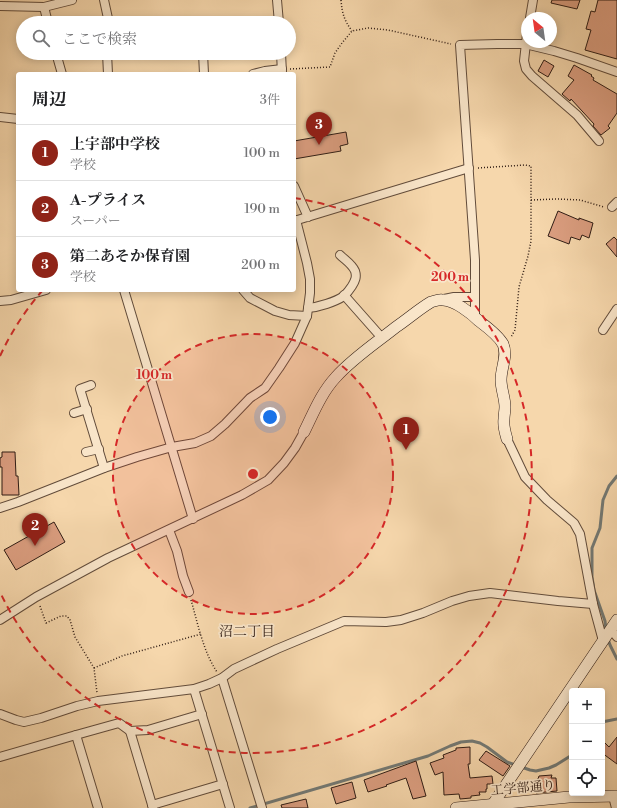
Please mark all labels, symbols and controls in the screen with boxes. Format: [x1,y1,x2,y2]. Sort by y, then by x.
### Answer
north arrow [521,12,557,48]
search box [16,16,296,60]
icon: search [30,27,52,49]
text: ここで検索 [62,30,137,49]
text: 周辺 [32,89,66,111]
text: 3件 [260,92,280,108]
pin: 3 [306,112,332,145]
text: 上宇部中学校 [70,135,160,154]
text: 1 [42,145,48,161]
text: 100 m [244,145,280,161]
text: 学校 [70,157,96,173]
text: A-プライス [70,191,146,210]
text: 2 [41,201,49,217]
text: 190 m [244,201,280,217]
text: スーパー [70,213,121,229]
text: 第二あそか保育園 [70,247,190,266]
text: 3 [41,257,49,273]
text: 200 m [241,257,280,273]
text: 学校 [70,269,96,285]
text: 200 m [431,270,469,285]
text: 100 m [136,368,172,383]
your location [260,407,280,427]
pin: 1 [393,417,419,450]
centre of rings [246,467,260,481]
pin: 2 [22,513,48,546]
district label: 沼二丁目 [219,623,275,641]
map controls [569,688,605,796]
button: + [569,688,605,724]
button: − [569,724,605,760]
button: locate [569,760,605,796]
street label: 工学部通り [490,777,556,799]

